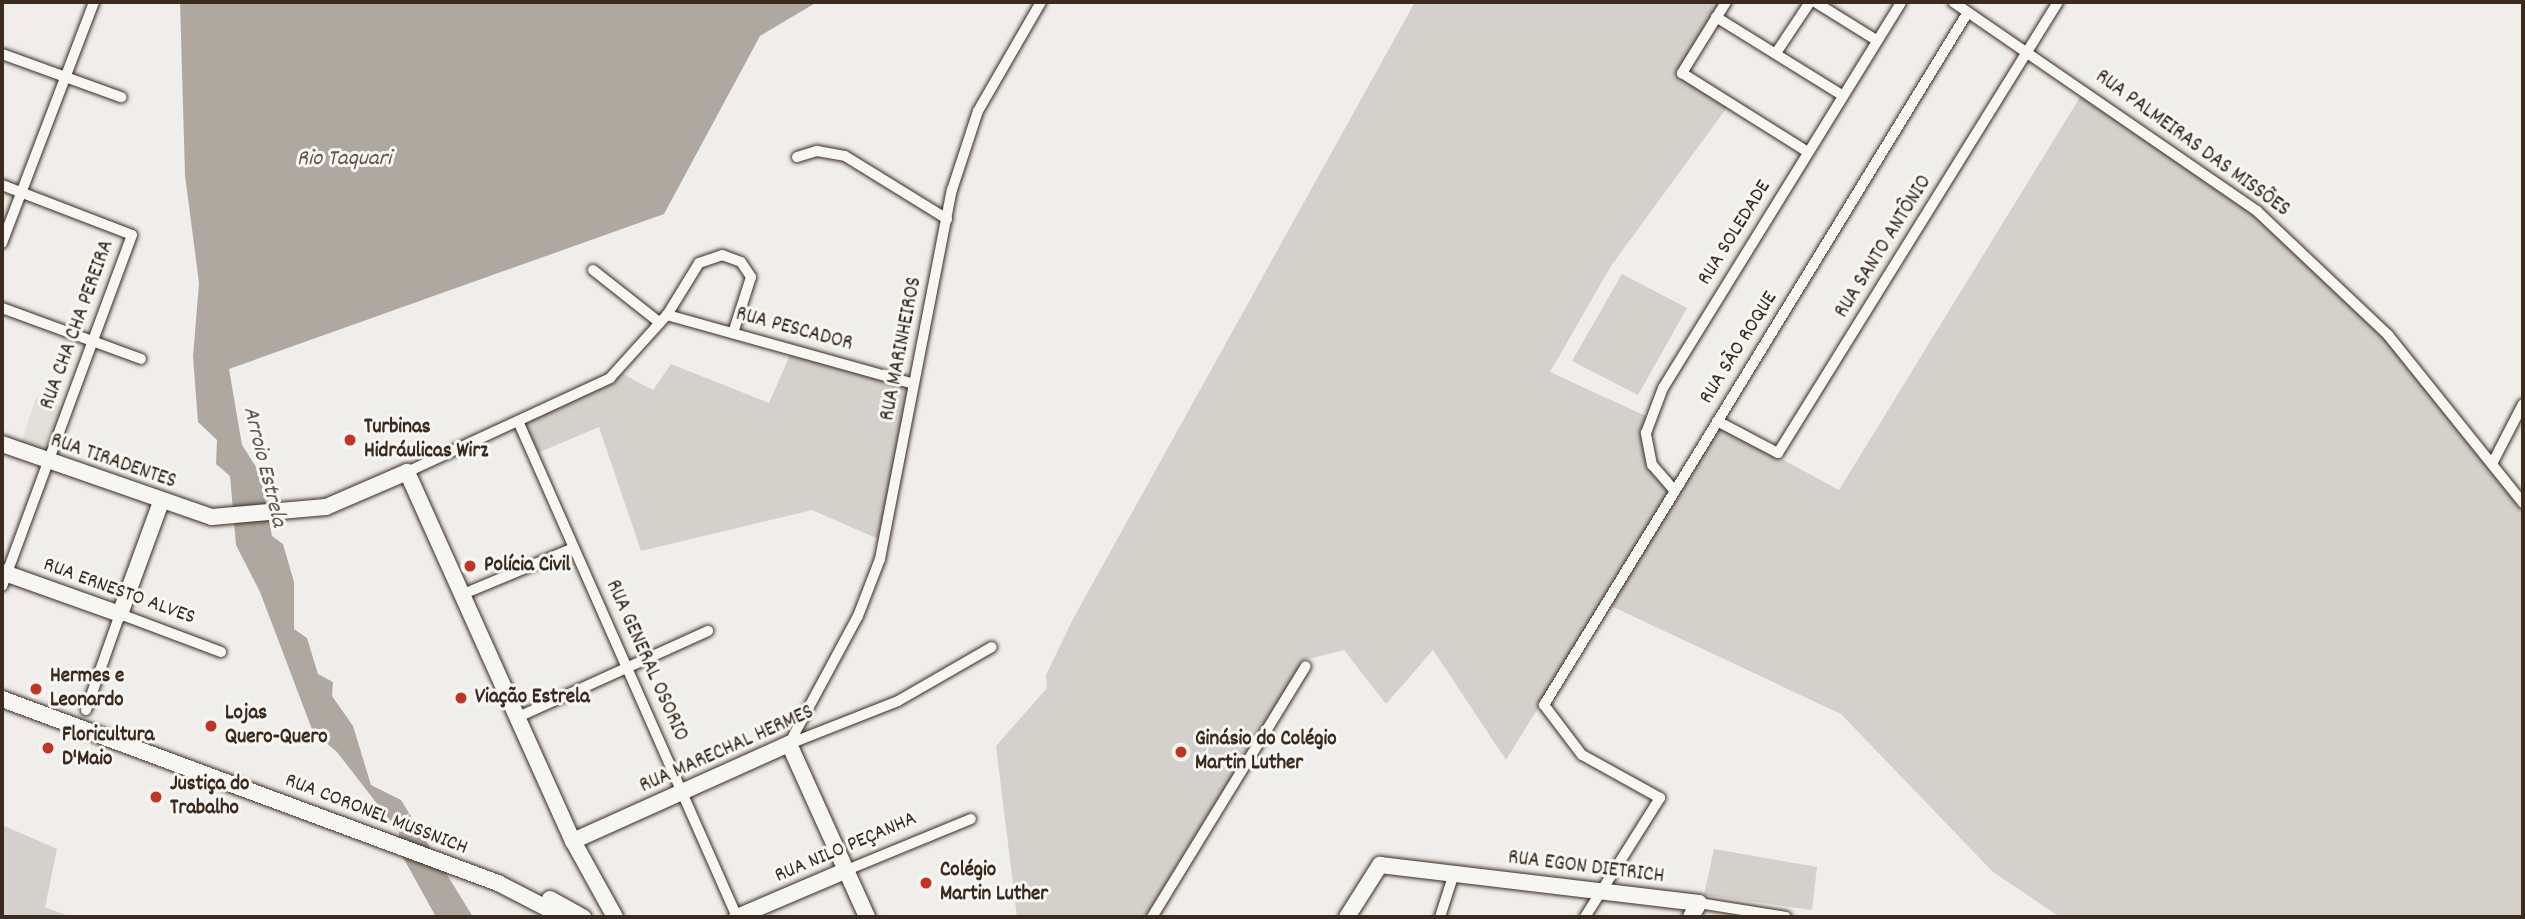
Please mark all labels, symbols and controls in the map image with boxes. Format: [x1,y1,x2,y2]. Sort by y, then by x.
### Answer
street label: RUA PALMEIRAS DAS MISSÕES [2090,65,2294,223]
water label: Rio Taquari [297,146,391,174]
street label: RUA SANTO ANTÔNIO [1830,171,1938,323]
street label: RUA SOLEDADE [1693,176,1777,290]
street label: RUA CHA CHA PEREIRA [36,237,120,413]
street label: RUA MARINHEIROS [876,275,928,423]
street label: RUA SÃO ROQUE [1694,287,1784,409]
street label: RUA PESCADOR [733,302,855,358]
water label: Arroio Estrela [235,404,291,530]
place label: Turbinas Hidráulicas Wirz [364,415,488,465]
street label: RUA TIRADENTES [47,429,179,495]
marker: Turbinas Hidráulicas Wirz [342,432,358,448]
street label: RUA ERNESTO ALVES [40,553,198,631]
place label: Polícia Civil [484,553,570,579]
marker: Polícia Civil [462,558,478,574]
street label: RUA GENERAL OSORIO [599,576,693,746]
place label: Hermes e Leonardo [50,664,124,714]
marker: Hermes e Leonardo [28,681,44,697]
place label: Viação Estrela [475,685,590,711]
marker: Viação Estrela [453,690,469,706]
street label: RUA MARECHAL HERMES [636,700,818,800]
place label: Lojas Quero-Quero [225,701,328,751]
marker: Lojas Quero-Quero [203,718,219,734]
place label: Floricultura D'Maio [62,723,154,773]
place label: Ginásio do Colégio Martin Luther [1195,727,1337,777]
marker: Floricultura D'Maio [40,740,56,756]
marker: Ginásio do Colégio Martin Luther [1173,744,1189,760]
street label: RUA CORONEL MUSSNICH [281,769,471,861]
place label: Justiça do Trabalho [170,772,249,822]
marker: Justiça do Trabalho [148,789,164,805]
street label: RUA NILO PEÇANHA [771,807,921,889]
street label: RUA EGON DIETRICH [1506,846,1666,890]
place label: Colégio Martin Luther [940,858,1048,908]
marker: Colégio Martin Luther [918,875,934,891]

